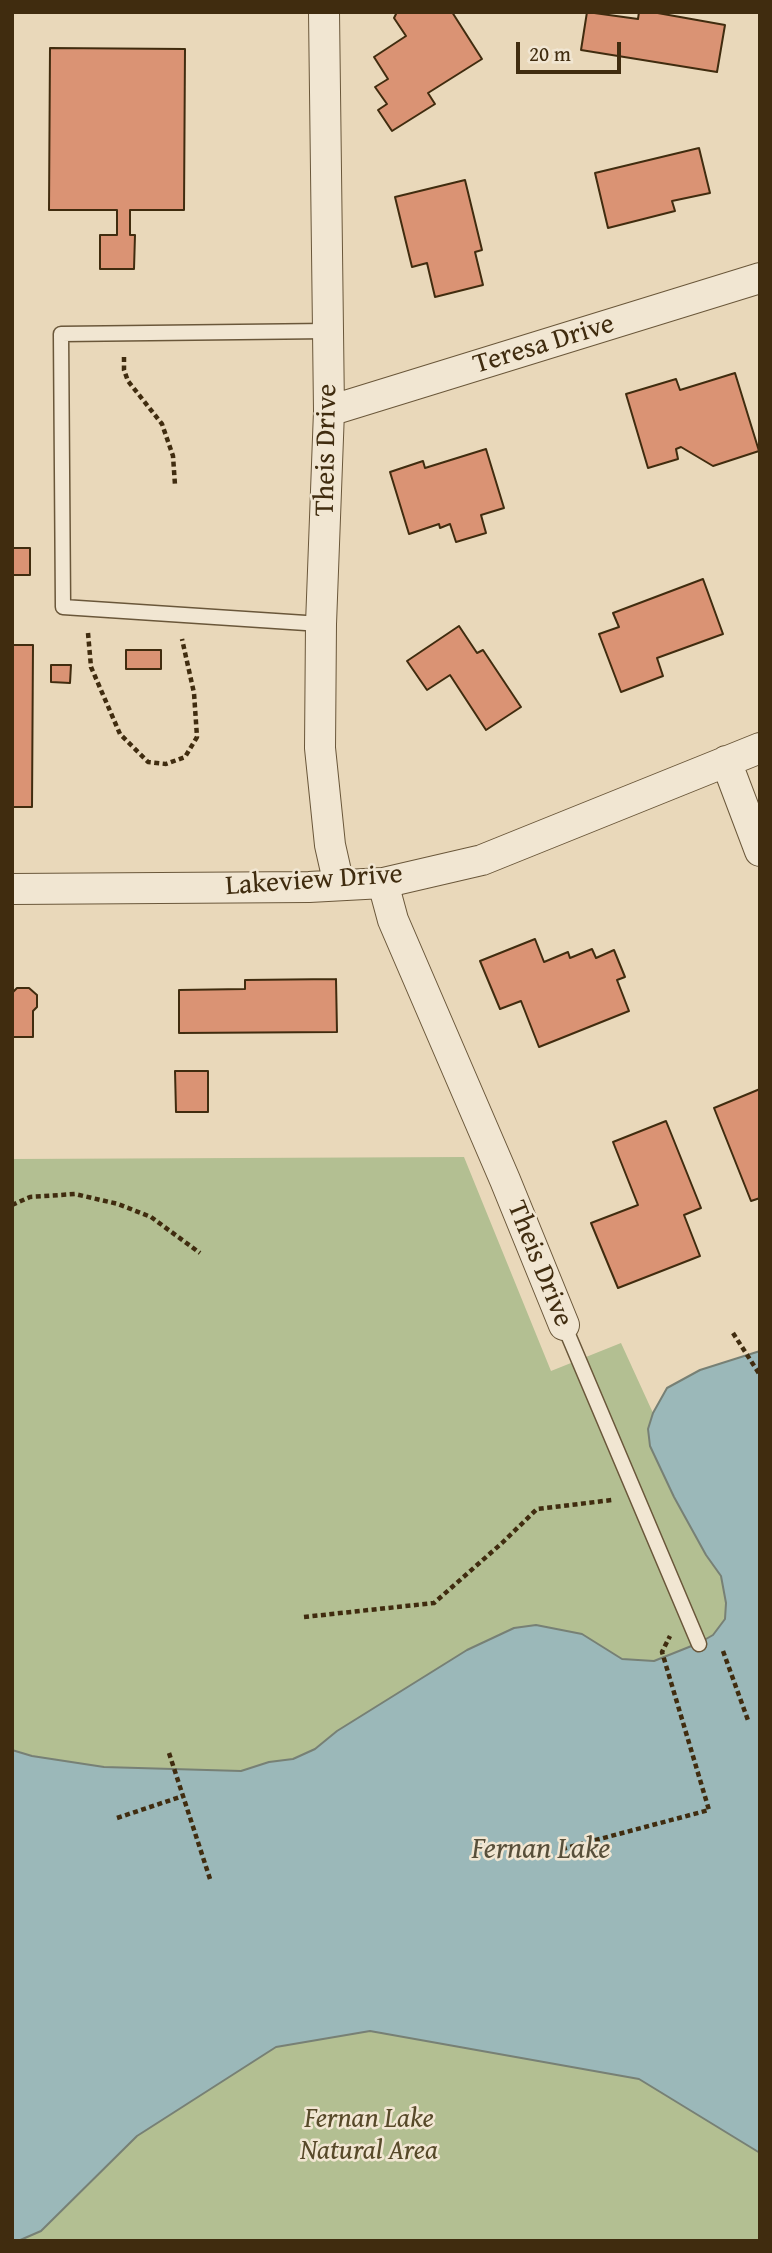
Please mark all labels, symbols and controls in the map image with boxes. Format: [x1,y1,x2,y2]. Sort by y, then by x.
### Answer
scale bar [520,28,625,72]
text: 20 m [529,38,571,69]
street label: Teresa Drive [470,308,618,382]
street label: Theis Drive [309,383,345,517]
street label: Lakeview Drive [224,858,404,904]
street label: Theis Drive [499,1196,579,1332]
water label: Fernan Lake [472,1832,610,1868]
park label: Fernan Lake Natural Area [300,2103,438,2169]

